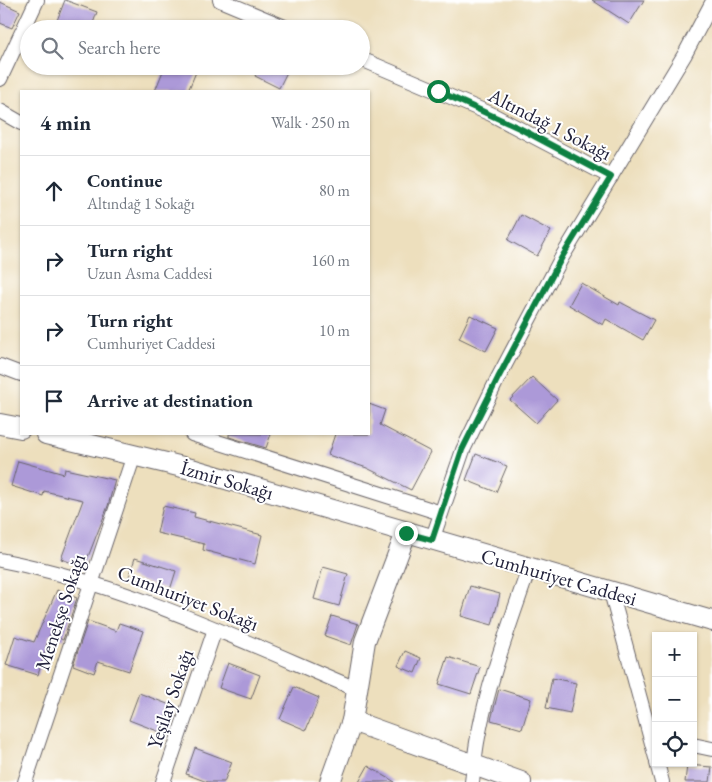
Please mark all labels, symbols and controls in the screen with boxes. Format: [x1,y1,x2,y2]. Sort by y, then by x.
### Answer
search box [20,20,370,75]
icon: search [38,34,66,62]
text: Search here [78,35,160,60]
route start [427,80,450,103]
street label: Altındağ 1 Sokağı [483,81,616,166]
text: 4 min [40,109,91,136]
text: Walk · 250 m [271,112,350,133]
text: Continue [87,168,162,193]
icon: ahead [40,177,68,205]
text: 80 m [319,180,350,201]
text: Altındağ 1 Sokağı [87,193,195,214]
text: Turn right [87,238,173,263]
icon: right [40,247,68,275]
text: 160 m [311,250,350,271]
text: Uzun Asma Caddesi [87,263,212,284]
text: Turn right [87,308,173,333]
icon: right [40,317,68,345]
text: 10 m [319,320,350,341]
text: Cumhuriyet Caddesi [87,333,216,354]
icon: arrive [40,387,68,415]
text: Arrive at destination [87,388,253,413]
street label: İzmir Sokağı [178,454,277,506]
route end [395,522,418,545]
street label: Cumhuriyet Caddesi [478,542,640,612]
street label: Menekşe Sokağı [29,550,91,674]
street label: Cumhuriyet Sokağı [114,559,262,637]
map controls [652,632,697,767]
button: + [652,632,697,677]
street label: Yeşilay Sokağı [141,646,199,752]
button: − [652,677,697,722]
button: locate [652,722,697,767]

